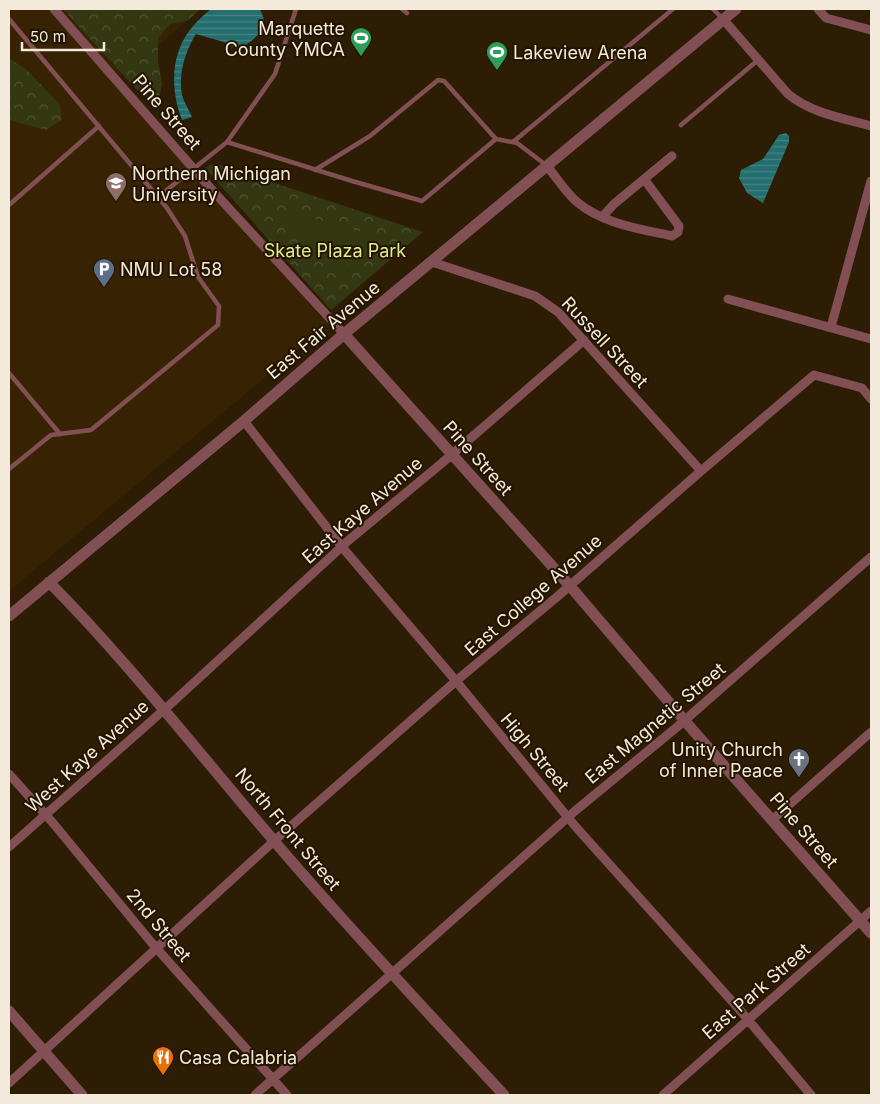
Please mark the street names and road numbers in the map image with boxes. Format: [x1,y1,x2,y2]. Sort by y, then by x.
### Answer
street label: Pine Street [129,70,205,154]
street label: East Fair Avenue [262,277,384,383]
street label: Russell Street [558,292,652,392]
street label: Pine Street [439,416,517,500]
street label: East Kaye Avenue [298,452,426,568]
street label: East College Avenue [460,530,606,660]
street label: East Magnetic Street [581,658,729,788]
street label: West Kaye Avenue [21,695,153,817]
street label: High Street [496,709,574,795]
street label: North Front Street [231,764,345,894]
street label: Pine Street [766,788,842,872]
street label: 2nd Street [123,884,196,966]
street label: East Park Street [698,938,814,1043]

